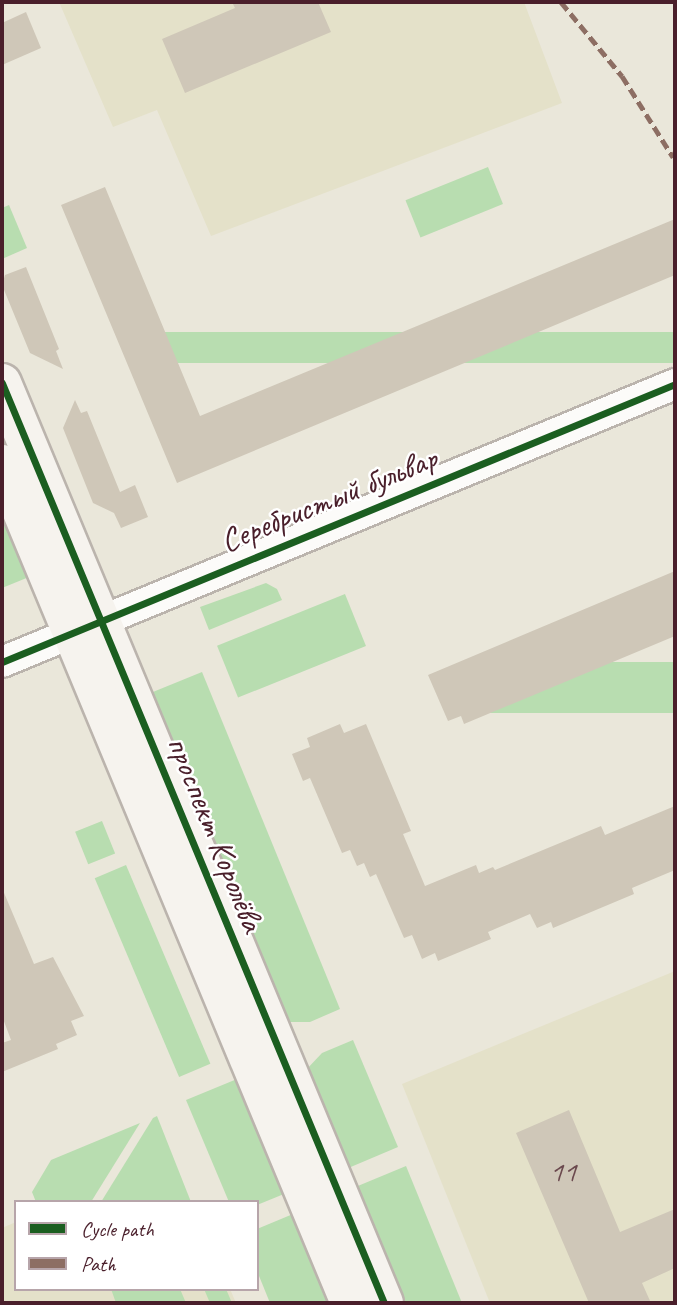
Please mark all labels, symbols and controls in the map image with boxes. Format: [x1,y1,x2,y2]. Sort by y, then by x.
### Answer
street label: Серебристый бульвар [215,439,443,561]
street label: проспект Королёва [158,731,272,937]
house number: 11 [550,1153,576,1189]
legend [14,1200,259,1291]
text: Cycle path [81,1216,154,1242]
text: Path [81,1251,116,1277]

